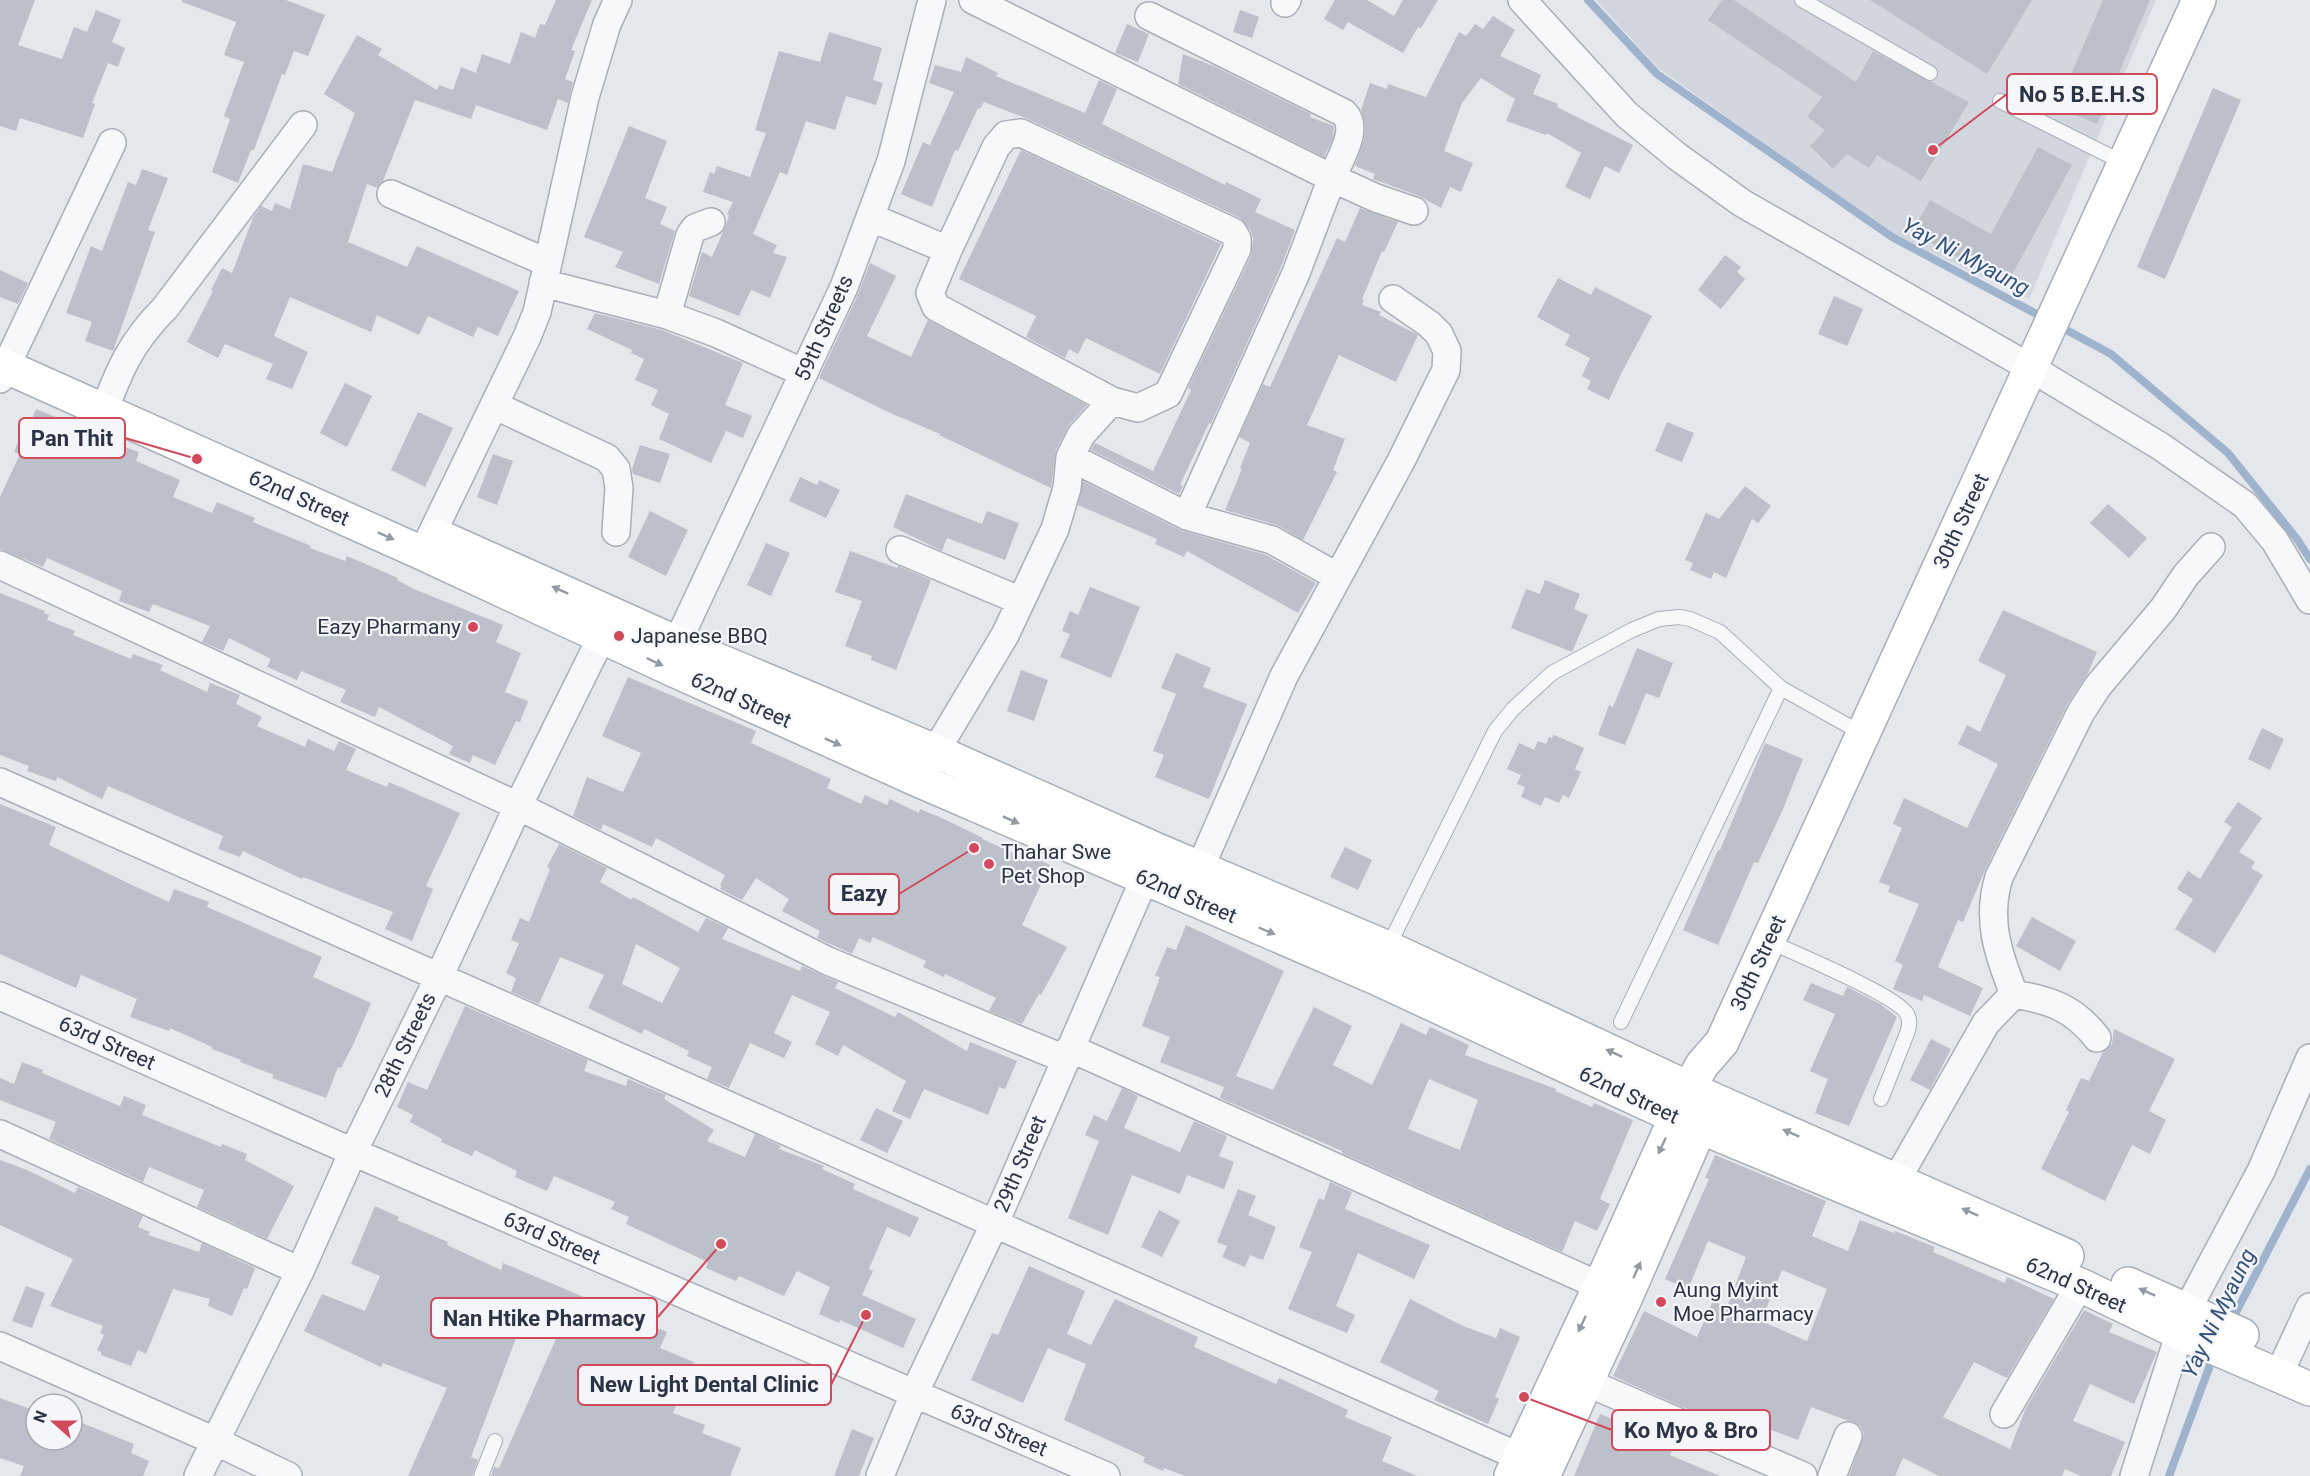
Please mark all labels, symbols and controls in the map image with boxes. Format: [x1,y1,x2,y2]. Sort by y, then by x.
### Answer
callout: No 5 B.E.H.S [2007,74,2157,114]
text: No 5 B.E.H.S [2019,82,2145,107]
water label: Yay Ni Myaung [1898,212,2034,300]
street label: 59th Streets [790,271,858,385]
callout: Pan Thit [19,418,125,458]
text: Pan Thit [31,426,114,451]
street label: 62nd Street [245,465,353,531]
street label: 30th Street [1928,469,1994,573]
one-way arrow [377,532,394,541]
one-way arrow [551,584,569,594]
place label: Eazy Pharmany [317,615,461,639]
marker: Eazy Pharmany [466,620,480,634]
place label: Japanese BBQ [631,624,768,648]
marker: Japanese BBQ [612,629,626,643]
one-way arrow [646,657,663,666]
street label: 62nd Street [687,667,795,733]
one-way arrow [824,737,841,746]
one-way arrow [1002,816,1020,826]
place label: Thahar Swe Pet Shop [1001,840,1111,888]
marker: Thahar Swe Pet Shop [982,857,996,871]
street label: 62nd Street [1132,864,1240,928]
callout: Eazy [829,874,899,914]
text: Eazy [841,881,888,906]
street label: 30th Street [1725,911,1791,1015]
one-way arrow [1259,926,1277,936]
street label: 28th Streets [369,989,441,1101]
street label: 63rd Street [55,1011,159,1075]
one-way arrow [1605,1048,1622,1057]
street label: 62nd Street [1575,1061,1683,1129]
street label: 29th Street [989,1112,1051,1216]
one-way arrow [1782,1128,1800,1138]
one-way arrow [1658,1138,1667,1155]
street label: 63rd Street [500,1207,604,1269]
one-way arrow [1960,1207,1978,1217]
water label: Yay Ni Myaung [2176,1245,2260,1382]
street label: 62nd Street [2022,1252,2130,1318]
one-way arrow [1633,1262,1642,1279]
place label: Aung Myint Moe Pharmacy [1673,1278,1814,1326]
one-way arrow [2139,1288,2156,1297]
marker: Aung Myint Moe Pharmacy [1654,1295,1668,1309]
callout: Nan Htike Pharmacy [431,1298,657,1338]
text: Nan Htike Pharmacy [443,1306,646,1331]
one-way arrow [1578,1316,1587,1333]
callout: New Light Dental Clinic [578,1365,831,1405]
text: New Light Dental Clinic [589,1372,819,1397]
north arrow [24,1392,84,1452]
street label: 63rd Street [947,1399,1051,1461]
text: N [30,1408,51,1425]
callout: Ko Myo & Bro [1612,1410,1770,1450]
text: Ko Myo & Bro [1624,1418,1758,1443]

